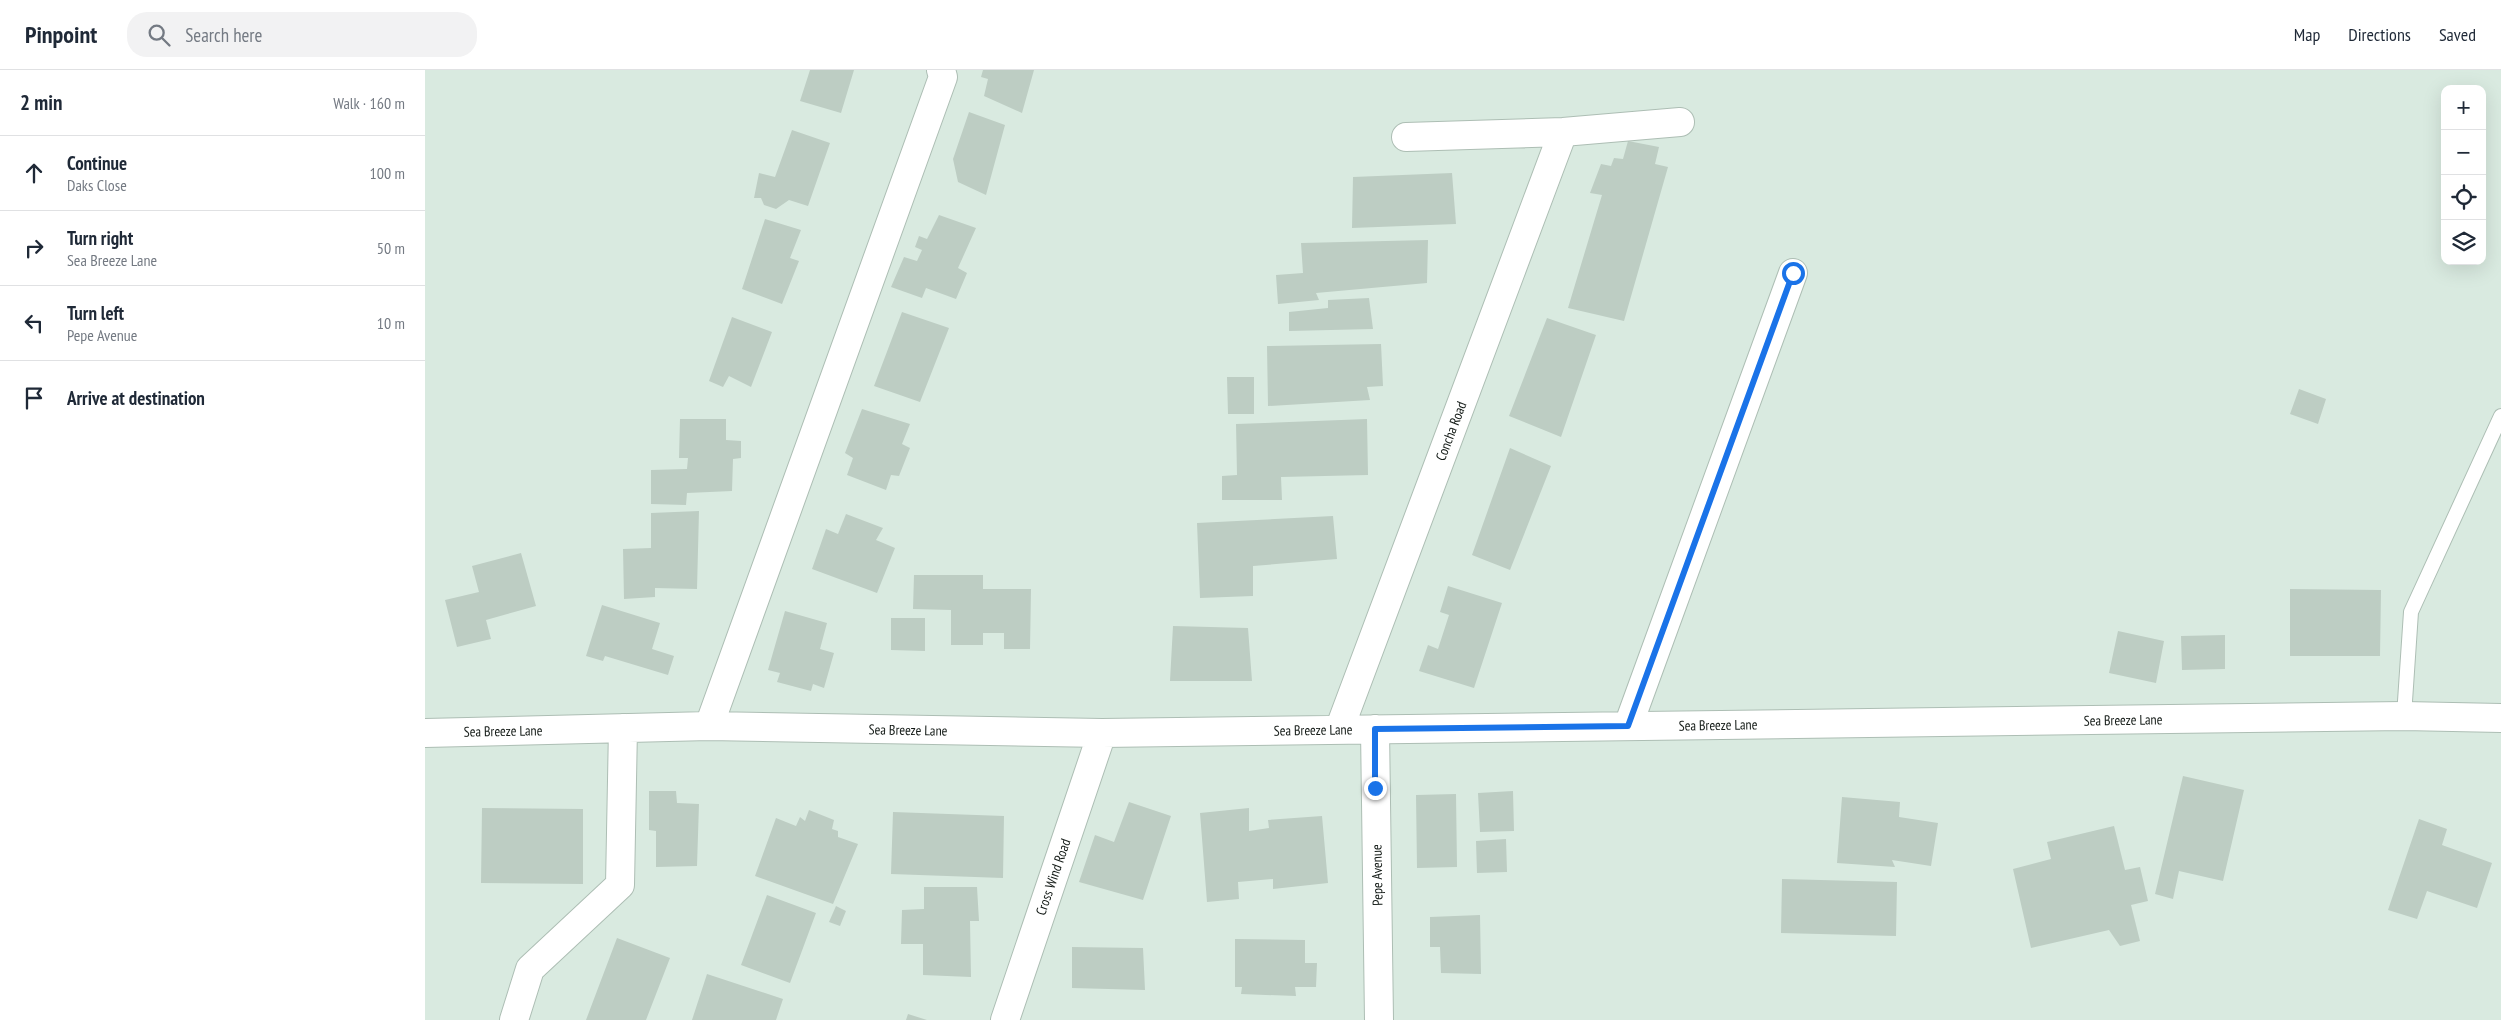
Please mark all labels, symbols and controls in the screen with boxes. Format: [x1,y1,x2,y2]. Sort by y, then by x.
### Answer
search box [127,12,477,57]
text: Pinpoint [25,19,97,50]
icon: search [145,21,173,49]
text: Search here [185,23,262,47]
text: Map [2294,23,2320,46]
text: Directions [2348,23,2411,46]
text: Saved [2439,23,2476,46]
map controls [2441,85,2486,265]
button: + [2441,85,2486,130]
text: 2 min [20,89,62,116]
text: Walk · 160 m [333,93,405,113]
button: − [2441,130,2486,175]
text: Continue [67,151,127,175]
icon: ahead [20,159,48,187]
text: 100 m [370,163,405,183]
text: Daks Close [67,175,127,195]
button: locate [2441,175,2486,220]
button: layers [2441,220,2486,265]
text: Turn right [67,226,133,250]
icon: right [20,234,48,262]
text: 50 m [377,238,405,258]
text: Sea Breeze Lane [67,250,157,270]
route start [1782,262,1805,285]
text: Turn left [67,301,124,325]
icon: left [20,309,48,337]
text: 10 m [377,313,405,333]
text: Pepe Avenue [67,325,137,345]
icon: arrive [20,384,48,412]
text: Arrive at destination [67,386,205,410]
street label: Concha Road [1432,399,1470,463]
street label: Sea Breeze Lane [2083,710,2163,730]
street label: Sea Breeze Lane [1678,715,1758,735]
street label: Sea Breeze Lane [868,720,948,740]
street label: Sea Breeze Lane [1273,720,1353,740]
street label: Sea Breeze Lane [463,721,543,741]
route end [1364,777,1387,800]
street label: Cross Wind Road [1031,836,1075,918]
street label: Pepe Avenue [1367,844,1387,906]

